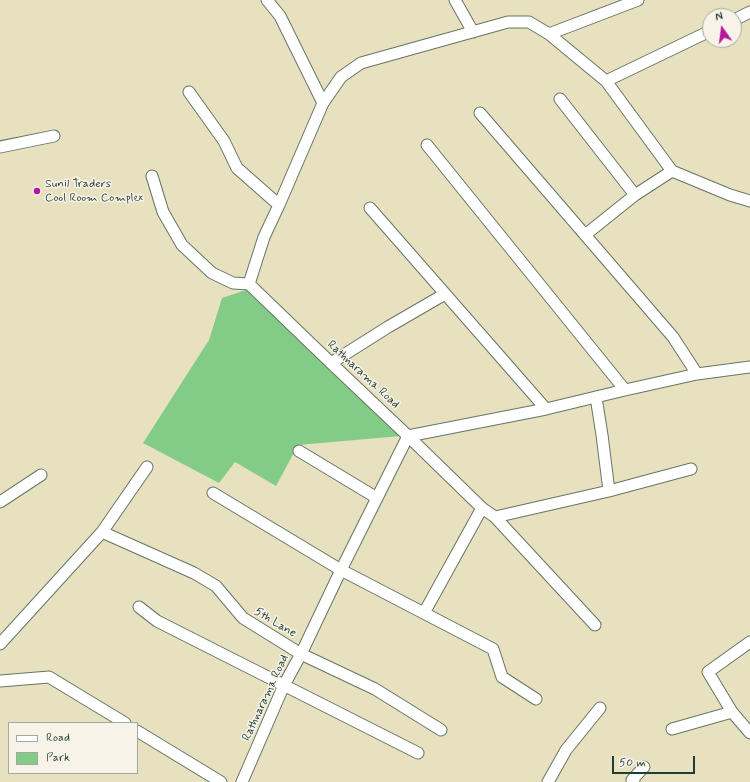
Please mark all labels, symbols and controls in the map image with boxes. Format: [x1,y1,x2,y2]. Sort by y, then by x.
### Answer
north arrow [702,8,742,48]
text: N [714,10,725,25]
place label: Sunil Traders Cool Room Complex [45,177,143,205]
marker: Sunil Traders Cool Room Complex [32,186,42,196]
street label: Rathnarama Road [324,338,402,412]
street label: 5th Lane [251,605,299,641]
street label: Rathnarama Road [240,653,292,743]
legend [8,722,138,774]
text: Road [46,730,70,746]
scale bar [614,748,697,774]
text: Park [46,750,70,766]
text: 50 m [619,755,646,771]

